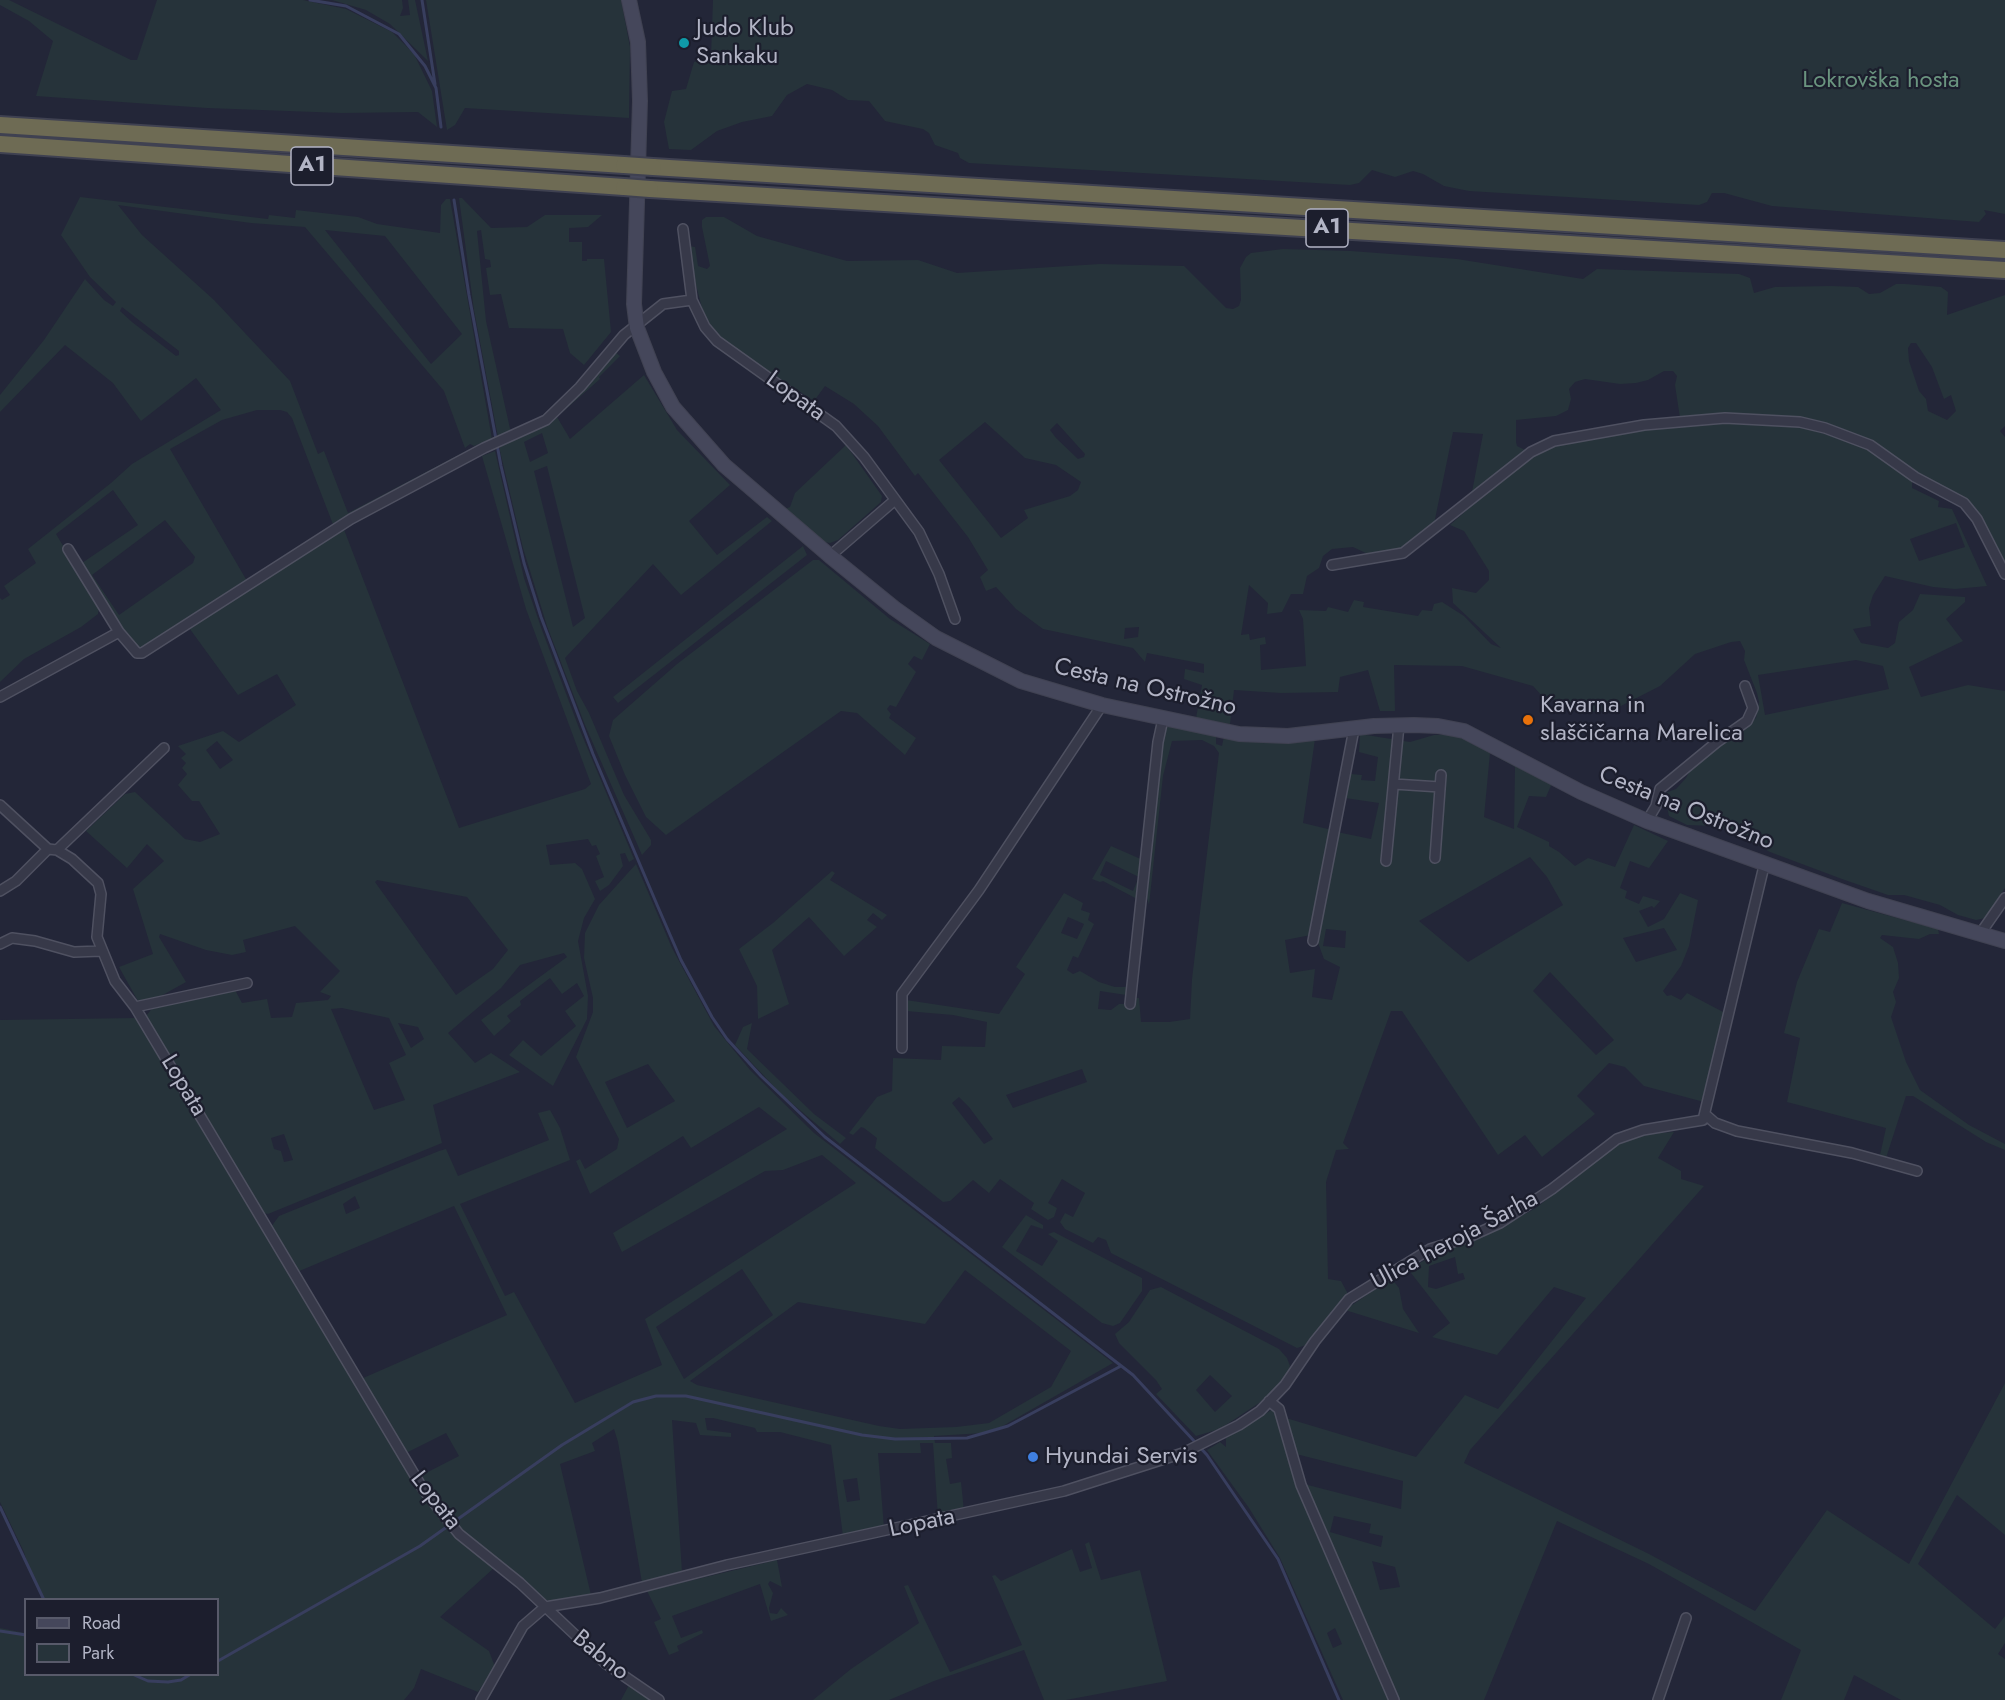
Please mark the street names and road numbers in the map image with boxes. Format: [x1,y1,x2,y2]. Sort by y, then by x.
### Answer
road number: A1 [291,147,333,185]
road number: A1 [1306,209,1348,247]
street label: Lopata [760,366,830,428]
street label: Cesta na Ostrožno [1051,653,1239,723]
street label: Cesta na Ostrožno [1594,761,1778,857]
street label: Lopata [154,1050,212,1122]
street label: Ulica heroja Šarha [1367,1185,1543,1297]
street label: Lopata [403,1466,467,1536]
street label: Lopata [887,1503,957,1545]
street label: Babno [566,1625,634,1687]

